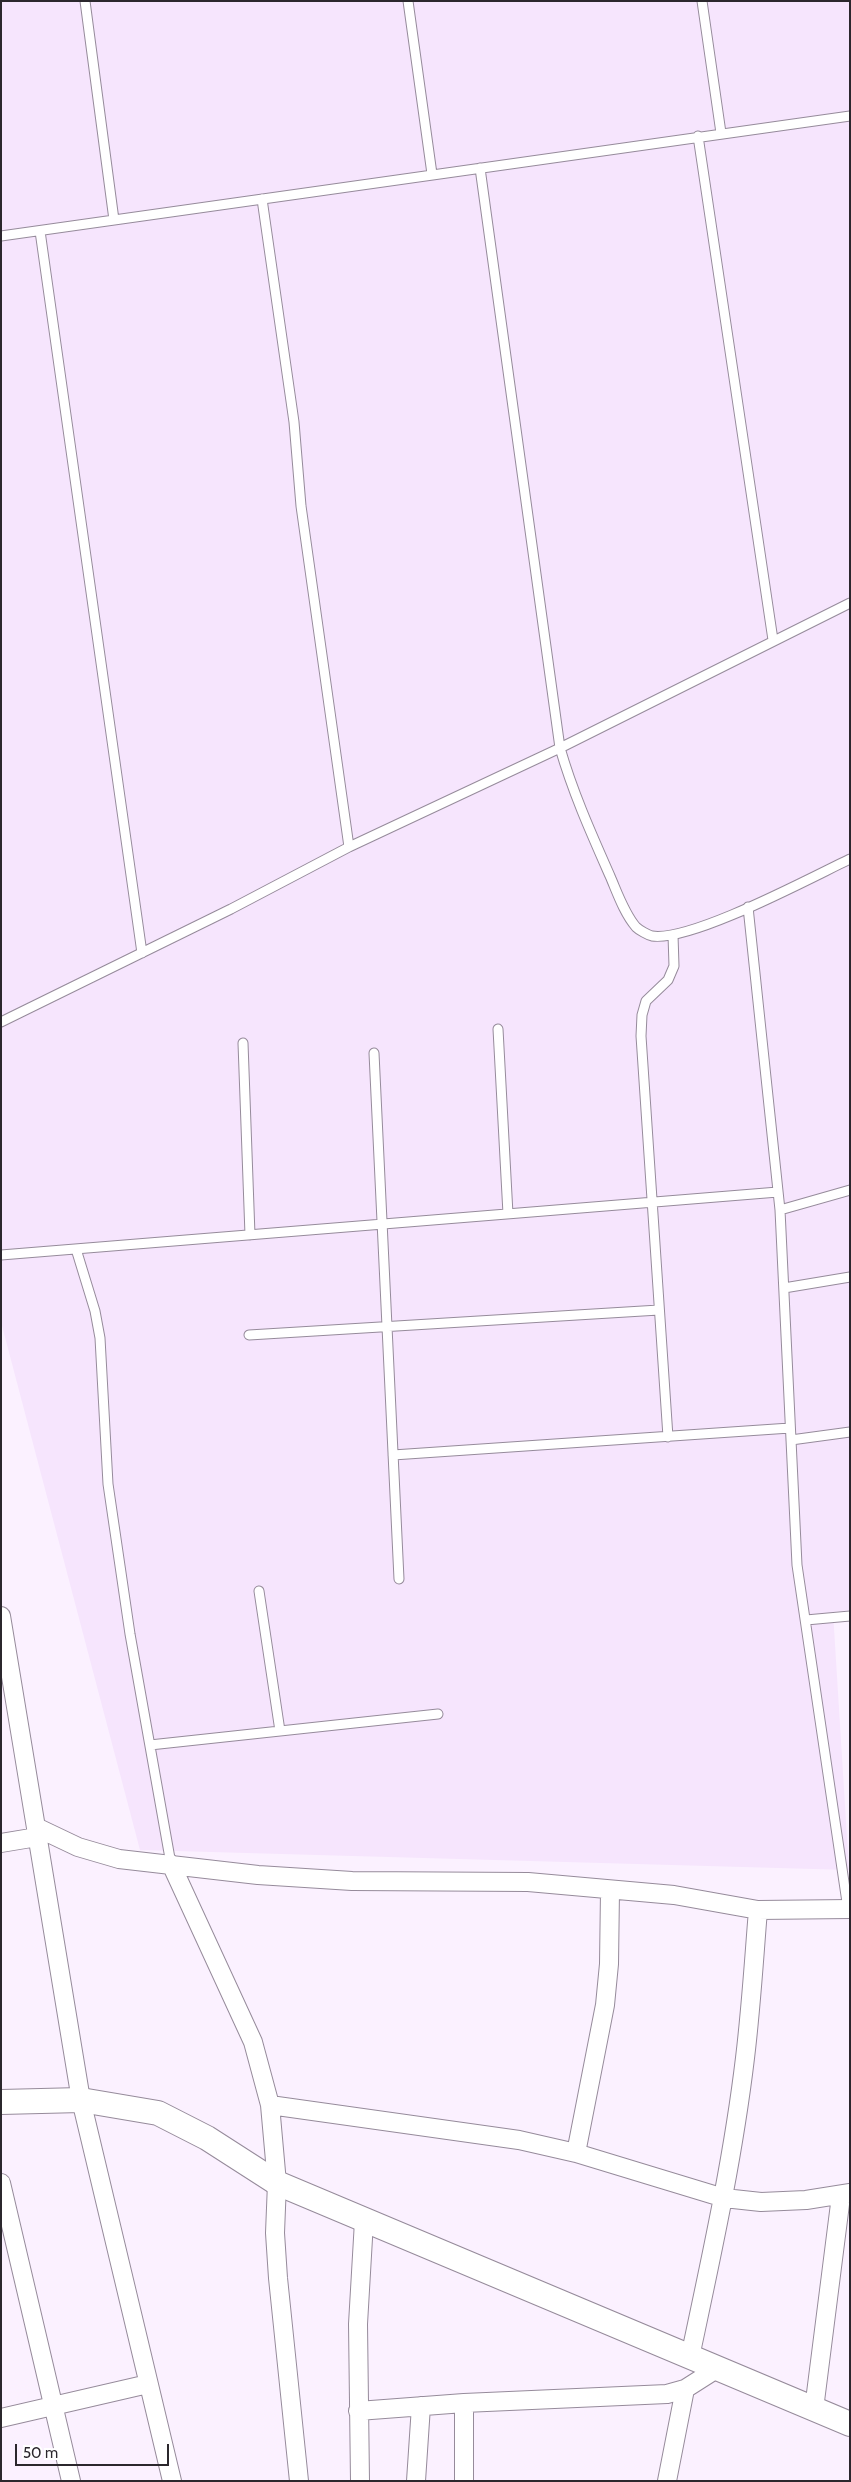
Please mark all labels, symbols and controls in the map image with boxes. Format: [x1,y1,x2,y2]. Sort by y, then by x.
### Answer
scale bar [18,2434,171,2466]
text: 50 m [23,2444,58,2462]

